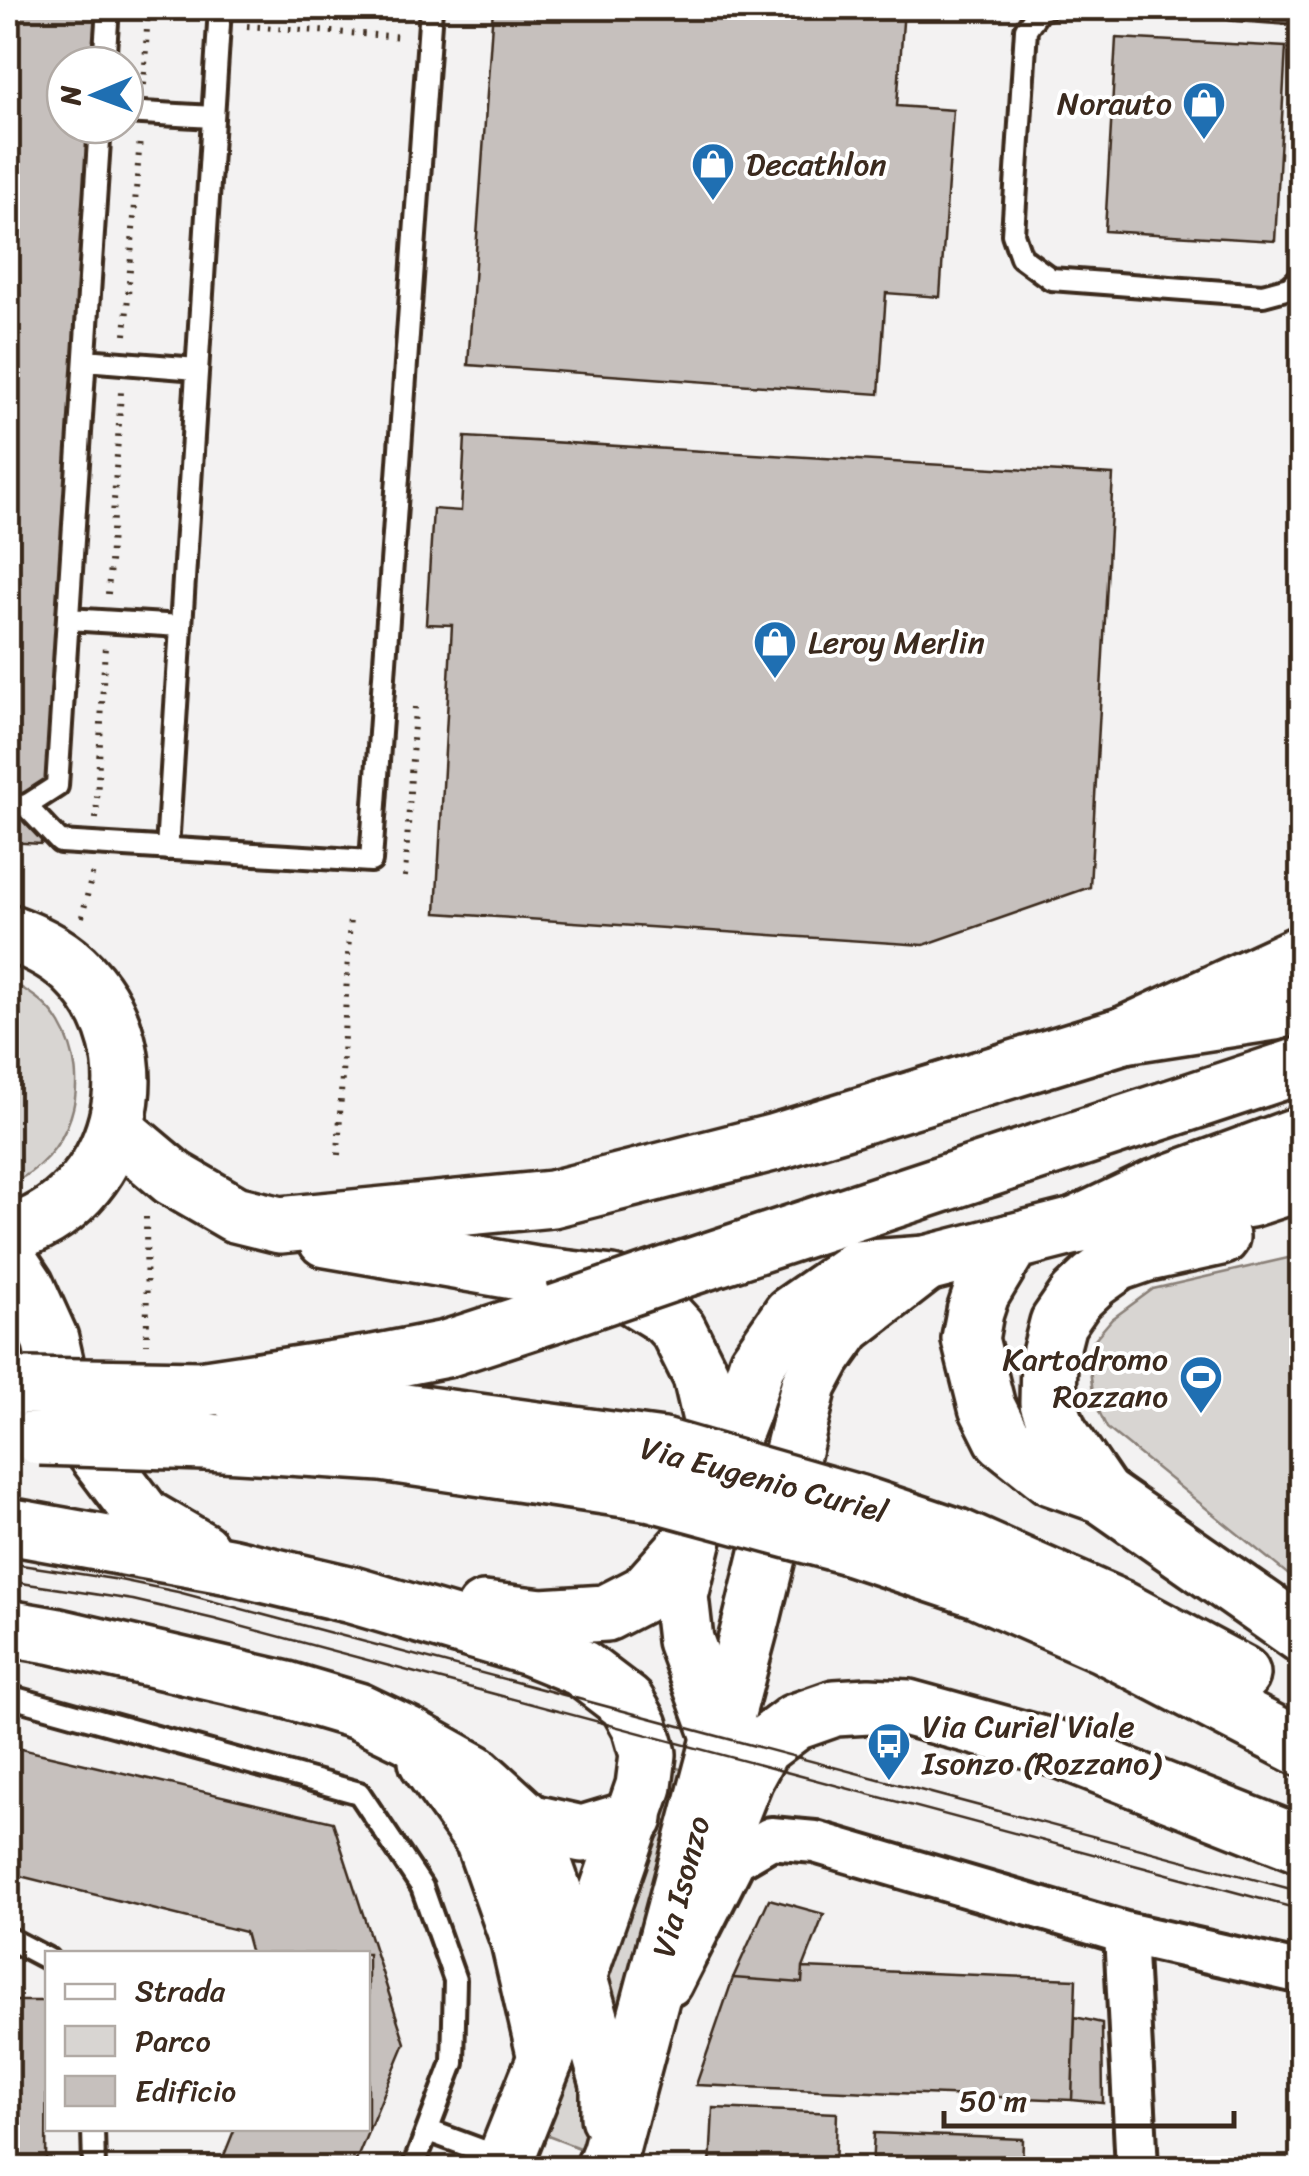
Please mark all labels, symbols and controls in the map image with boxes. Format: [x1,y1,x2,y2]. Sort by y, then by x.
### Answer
north arrow [45,45,145,145]
place label: Norauto [1057,75,1172,132]
shop icon: Norauto [1181,80,1227,141]
text: N [46,85,95,107]
place label: Decathlon [746,136,887,193]
shop icon: Decathlon [690,141,736,202]
place label: Leroy Merlin [808,614,985,671]
shop icon: Leroy Merlin [752,619,798,680]
place label: Kartodromo Rozzano [1002,1331,1168,1425]
sports icon: Kartodromo Rozzano [1178,1354,1224,1415]
street label: Via Eugenio Curiel [634,1420,895,1541]
place label: Via Curiel Viale Isonzo (Rozzano) [921,1698,1162,1792]
bus stop icon: Via Curiel Viale Isonzo (Rozzano) [866,1721,912,1782]
street label: Via Isonzo [635,1809,727,1963]
legend [45,1951,370,2131]
text: Strada [135,1964,226,2018]
text: Parco [135,2014,211,2068]
text: Edificio [135,2064,236,2118]
scale bar [944,2066,1234,2128]
text: 50 m [959,2074,1027,2128]

